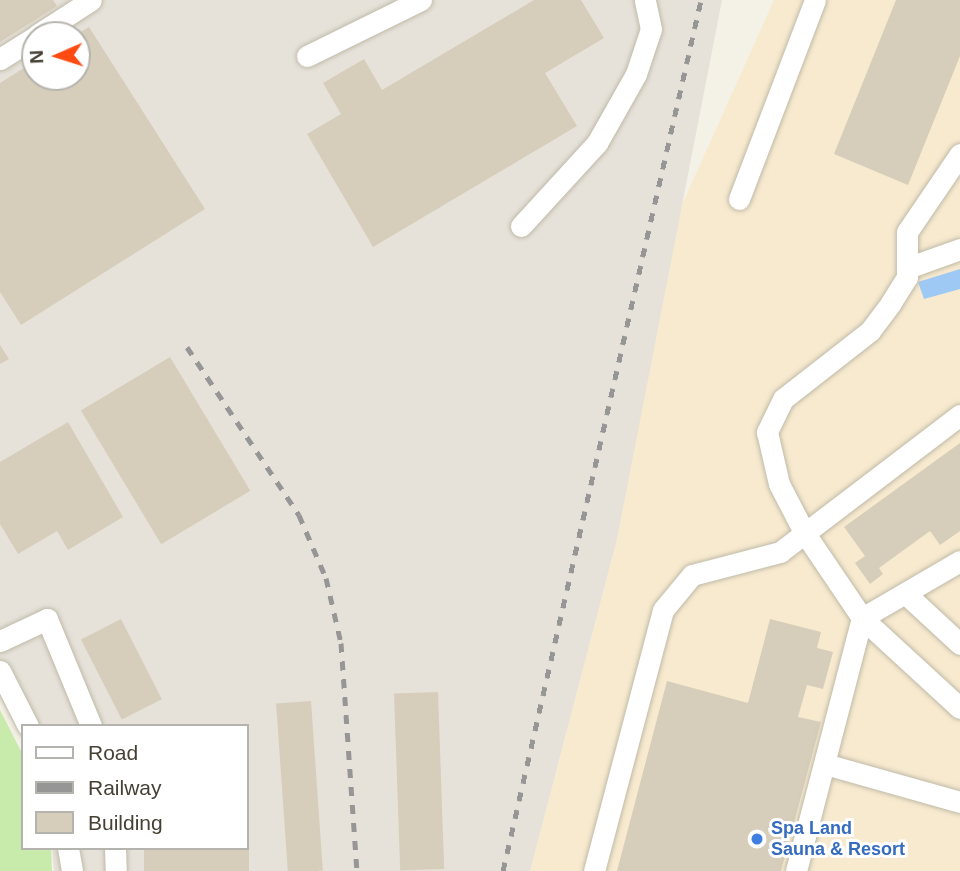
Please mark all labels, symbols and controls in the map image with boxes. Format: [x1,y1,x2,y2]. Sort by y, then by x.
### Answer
north arrow [21,21,91,91]
text: N [26,50,47,64]
legend [21,724,248,850]
text: Road [88,741,138,764]
text: Railway [88,776,162,799]
text: Building [88,811,163,834]
place label: Spa Land Sauna & Resort [771,818,905,860]
marker: Spa Land Sauna & Resort [749,831,765,847]

